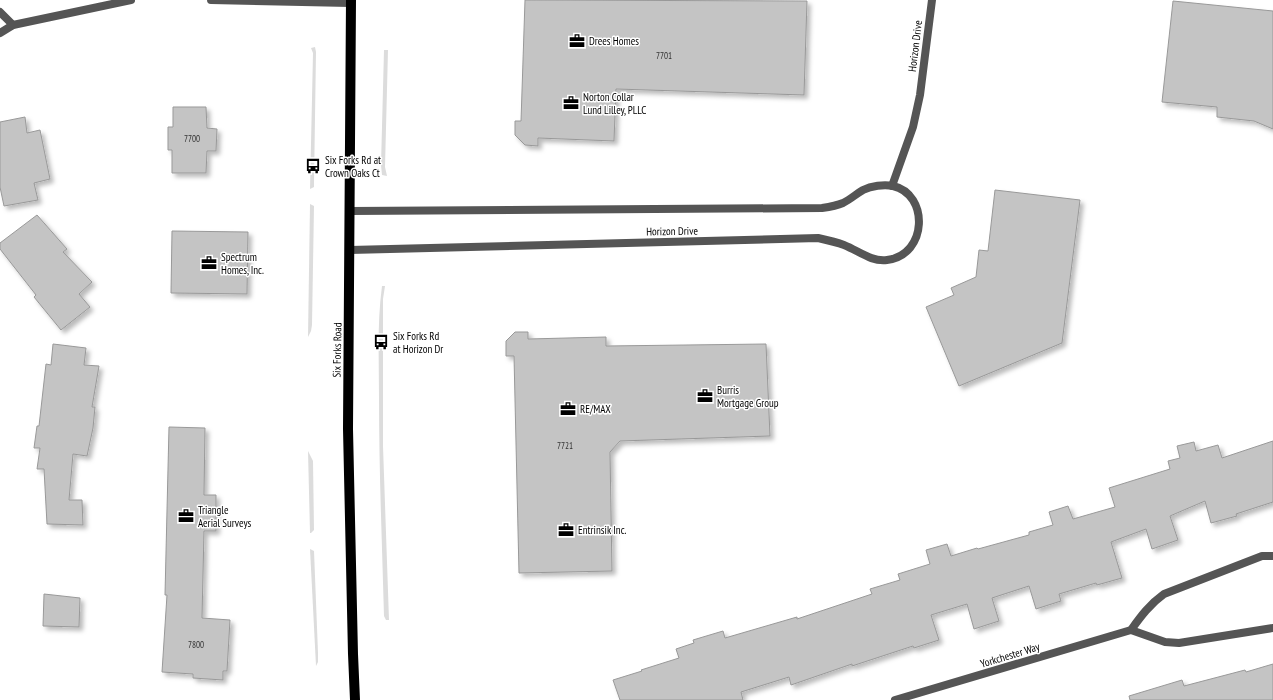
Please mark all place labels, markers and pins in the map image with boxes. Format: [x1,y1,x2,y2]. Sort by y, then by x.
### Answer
office icon: Drees Homes [568,32,586,50]
place label: Drees Homes [589,34,639,48]
place label: Norton Collar Lund Lilley, PLLC [583,90,646,117]
office icon: Norton Collar Lund Lilley, PLLC [562,94,580,112]
place label: Six Forks Rd at Crown Oaks Ct [325,153,381,180]
bus stop icon: Six Forks Rd at Crown Oaks Ct [304,157,322,175]
place label: Spectrum Homes, Inc. [221,250,264,277]
office icon: Spectrum Homes, Inc. [200,254,218,272]
place label: Six Forks Rd at Horizon Dr [393,329,443,356]
bus stop icon: Six Forks Rd at Horizon Dr [372,333,390,351]
place label: Burris Mortgage Group [717,383,779,410]
office icon: Burris Mortgage Group [696,387,714,405]
office icon: RE/MAX [559,400,577,418]
place label: RE/MAX [580,402,611,416]
place label: Triangle Aerial Surveys [198,503,252,530]
office icon: Triangle Aerial Surveys [177,507,195,525]
office icon: Entrinsik Inc. [557,521,575,539]
place label: Entrinsik Inc. [578,523,627,537]

